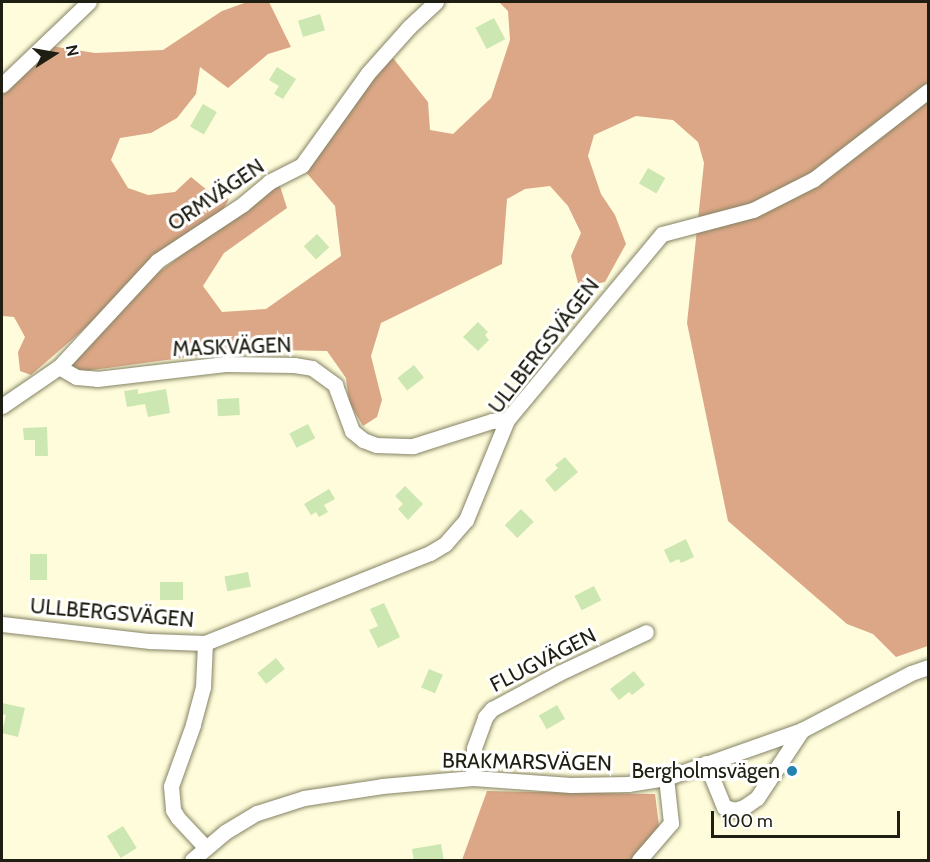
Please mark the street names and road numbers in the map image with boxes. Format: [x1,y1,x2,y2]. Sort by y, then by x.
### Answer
street label: ORMVÄGEN [163,154,269,236]
street label: ULLBERGSVÄGEN [483,273,605,419]
street label: MASKVÄGEN [172,332,292,362]
street label: ULLBERGSVÄGEN [29,593,195,633]
street label: FLUGVÄGEN [486,623,600,697]
street label: BRAKMARSVÄGEN [442,748,612,776]

